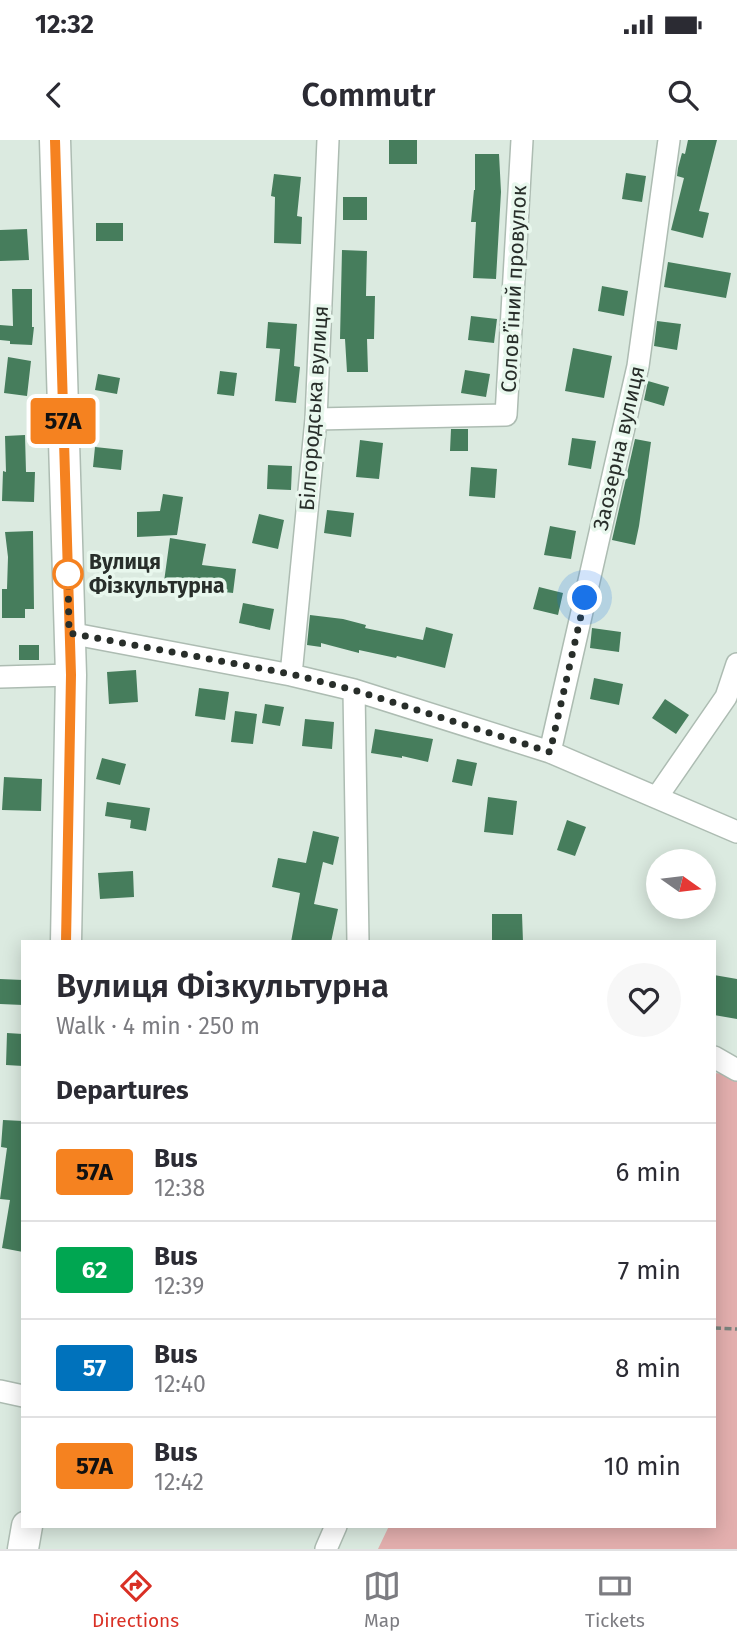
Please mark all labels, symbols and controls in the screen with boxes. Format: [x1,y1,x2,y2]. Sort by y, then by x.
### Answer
text: 12:32 [35,9,94,40]
icon: back [35,76,73,114]
text: Commutr [302,76,435,114]
icon: search [664,76,702,114]
street label: Соловʼїний провулок [496,185,532,393]
street label: Білгородська вулиця [294,304,334,512]
street label: Заозерна вулиця [587,363,651,533]
line badge: 57А [23,398,103,444]
text: 57А [45,407,81,435]
place label: Вулиця Фізкультурна [89,549,225,599]
marker: Вулиця Фізкультурна [53,559,83,589]
your location [567,580,602,615]
north arrow [646,849,716,919]
map controls [646,849,716,919]
button: heart [607,963,681,1037]
text: Вулиця Фізкультурна [56,966,389,1006]
text: Walk · 4 min · 250 m [56,1012,260,1040]
text: Departures [56,1075,189,1106]
text: Bus [154,1143,197,1174]
text: 6 min [615,1157,681,1188]
text: 57А [76,1158,113,1186]
text: 12:38 [154,1174,205,1202]
text: Bus [154,1241,197,1272]
text: 7 min [618,1255,681,1286]
text: 62 [82,1256,107,1284]
text: 12:39 [154,1272,204,1300]
text: Bus [154,1339,197,1370]
text: 8 min [615,1353,681,1384]
text: 57 [83,1354,106,1382]
text: 12:40 [154,1370,206,1398]
text: Bus [154,1437,197,1468]
text: 10 min [603,1451,681,1482]
text: 57А [76,1452,113,1480]
text: 12:42 [154,1468,204,1496]
tab: Directions [92,1567,179,1632]
tab: Map [363,1567,401,1632]
tab: Tickets [585,1567,645,1632]

